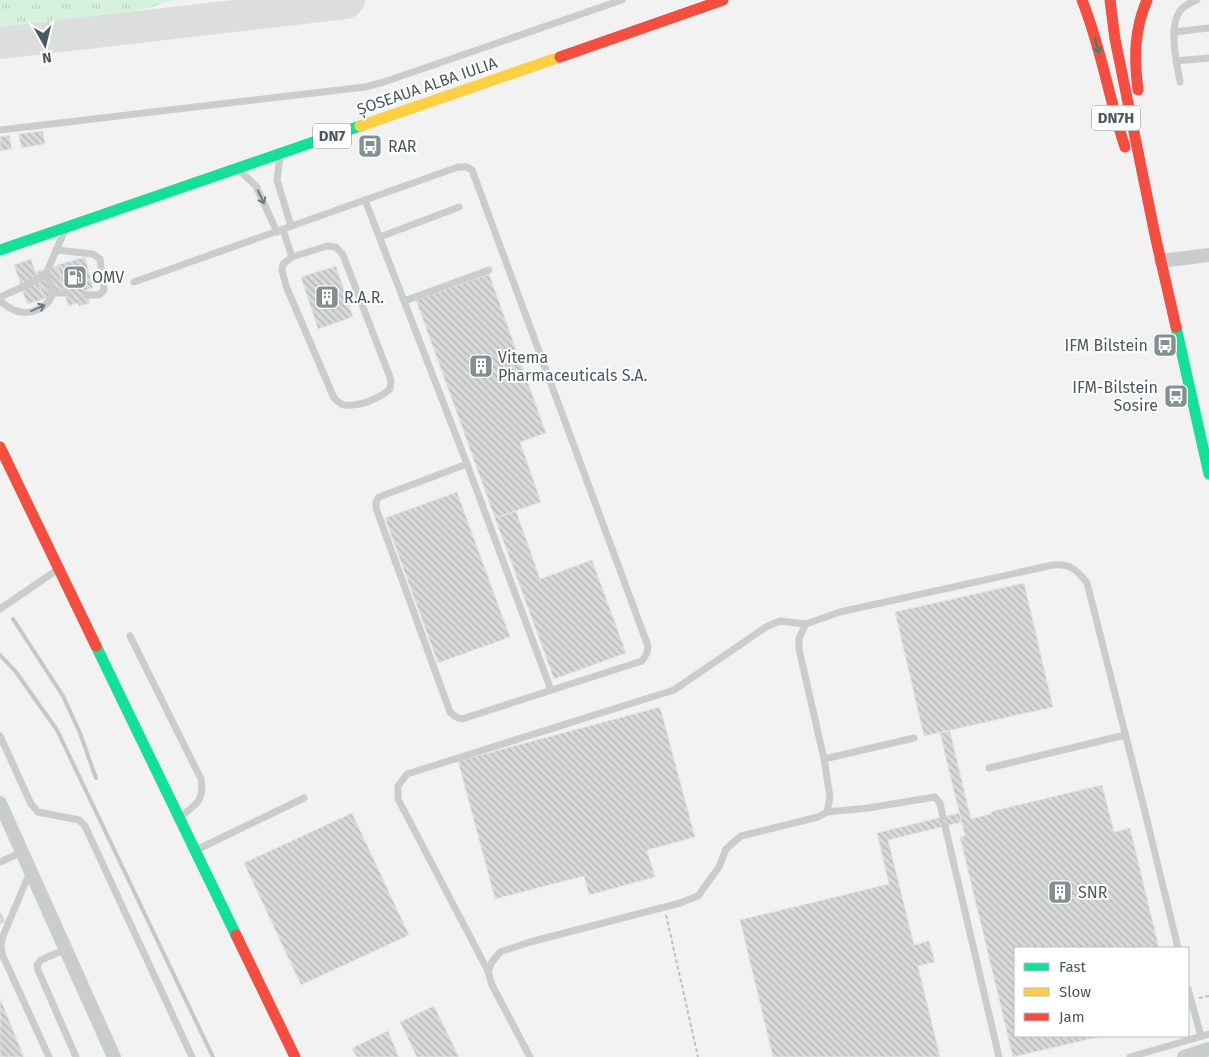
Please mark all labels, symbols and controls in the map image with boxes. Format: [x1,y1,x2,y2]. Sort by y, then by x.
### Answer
north arrow [20,20,70,70]
one-way arrow [1093,38,1102,54]
text: N [41,48,53,66]
street label: ȘOSEAUA ALBA IULIA [354,53,501,120]
road number: DN7H [1092,106,1140,130]
road number: DN7 [313,124,351,148]
bus stop icon: RAR [357,133,383,159]
place label: RAR [388,137,417,156]
one-way arrow [257,189,266,204]
fuel station icon: OMV [62,264,88,290]
place label: OMV [92,268,124,287]
building icon: R.A.R. [314,284,340,310]
place label: R.A.R. [344,288,384,307]
one-way arrow [30,303,45,312]
bus stop icon: IFM Bilstein [1152,332,1178,358]
place label: IFM Bilstein [1064,336,1148,355]
place label: Vitema Pharmaceuticals S.A. [498,348,648,385]
building icon: Vitema Pharmaceuticals S.A. [468,353,494,379]
place label: IFM-Bilstein Sosire [1072,378,1158,415]
bus stop icon: IFM-Bilstein Sosire [1163,383,1189,409]
building icon: SNR [1047,879,1073,905]
place label: SNR [1078,883,1108,902]
legend [1014,947,1189,1037]
text: Fast [1059,958,1086,976]
text: Slow [1059,983,1091,1001]
text: Jam [1059,1008,1085,1026]

